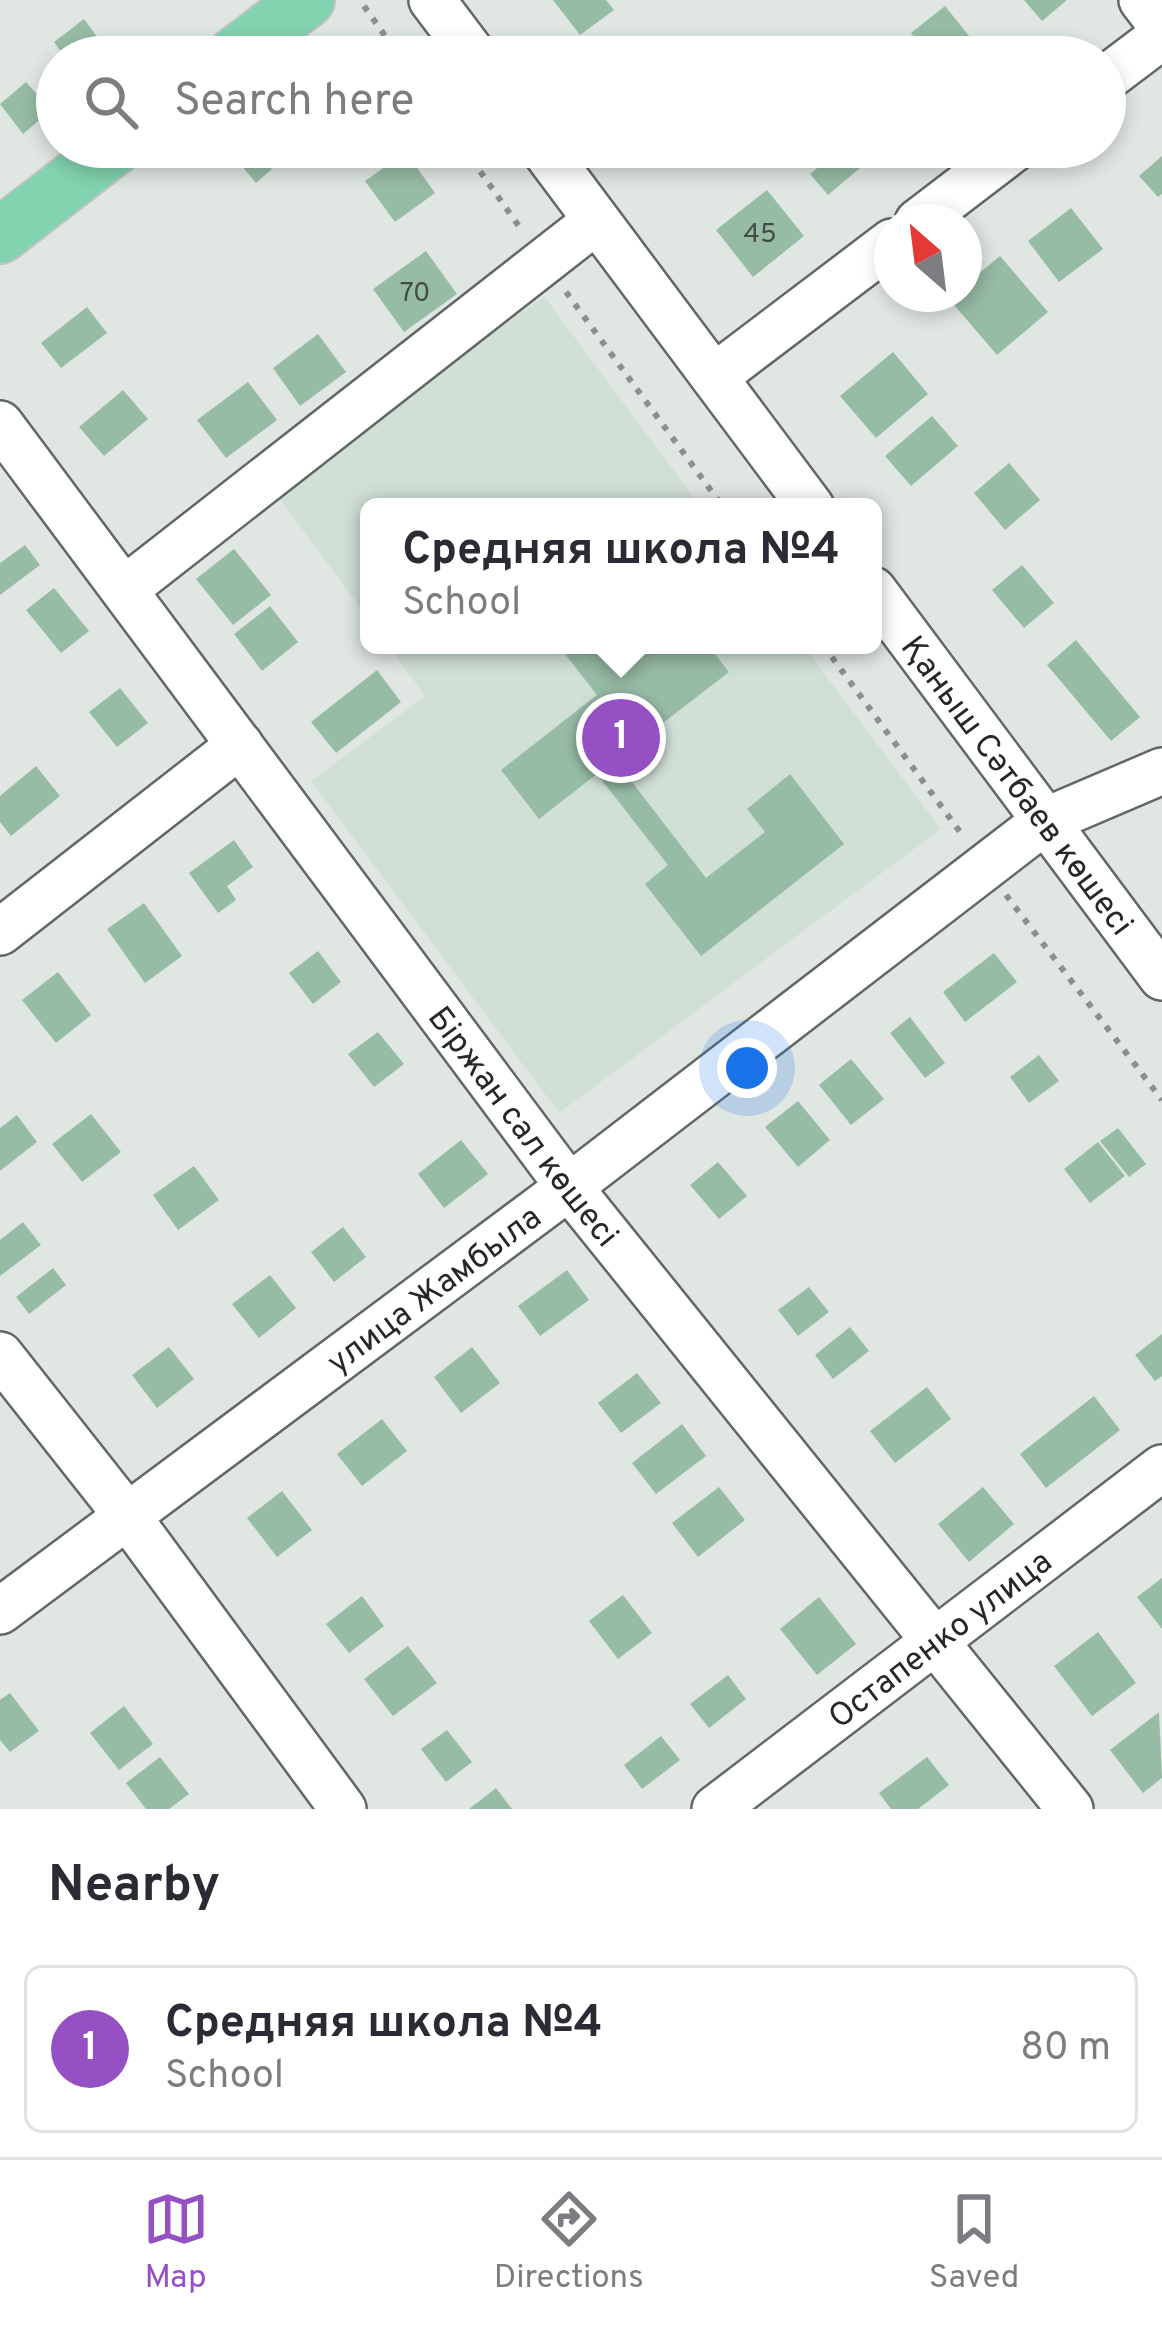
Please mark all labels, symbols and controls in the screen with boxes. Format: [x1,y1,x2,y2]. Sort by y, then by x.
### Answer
search box [36,36,1126,168]
icon: search [78,69,144,135]
text: Search here [174,74,414,131]
north arrow [874,204,982,312]
house number: 45 [743,218,777,252]
house number: 70 [400,277,430,311]
popup [360,498,882,654]
text: Средняя школа №4 [402,523,840,580]
text: School [402,580,521,629]
street label: Қаныш Сәтбаев көшесі [890,629,1141,945]
pin: 1 [582,693,660,783]
street label: Біржан сал көшесі [417,999,626,1257]
your location [717,1038,777,1098]
street label: улица Жамбыла [320,1198,551,1385]
street label: Остапенко улица [821,1542,1062,1740]
text: Nearby [48,1855,220,1920]
text: Средняя школа №4 [165,1996,603,2053]
text: 1 [82,2025,98,2074]
text: 80 m [1020,2025,1111,2074]
text: School [165,2053,284,2102]
tab: Map [143,2186,209,2300]
tab: Directions [494,2186,644,2300]
tab: Saved [929,2186,1019,2300]

